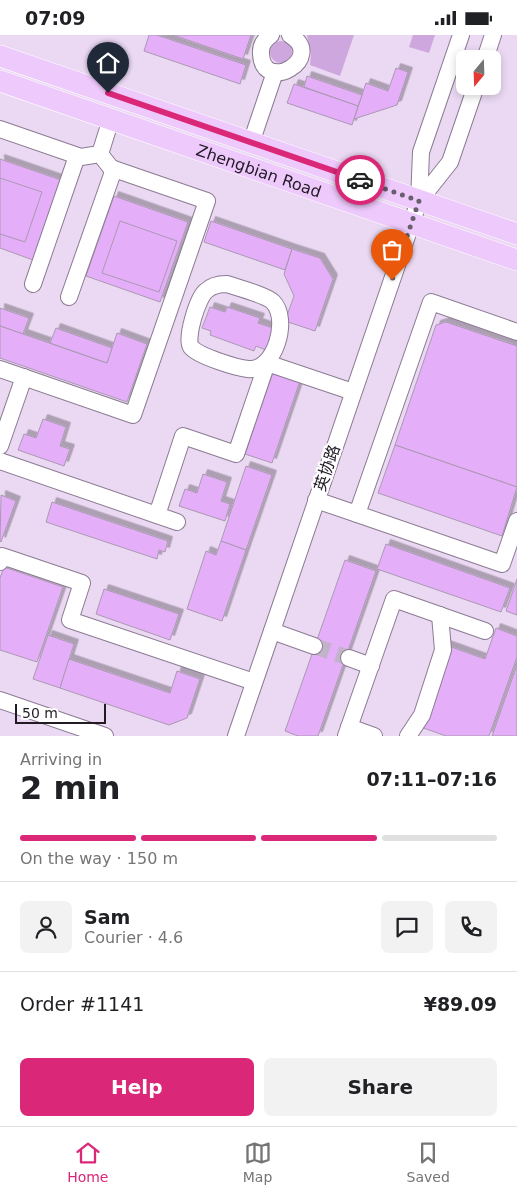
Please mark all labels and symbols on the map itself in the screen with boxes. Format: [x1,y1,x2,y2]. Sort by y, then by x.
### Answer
pin [87,42,129,93]
north arrow [456,50,501,95]
street label: Zhengbian Road [194,140,324,201]
courier [335,155,385,205]
pin [371,229,413,280]
street label: 英协路 [310,442,344,494]
scale bar [15,701,106,724]

